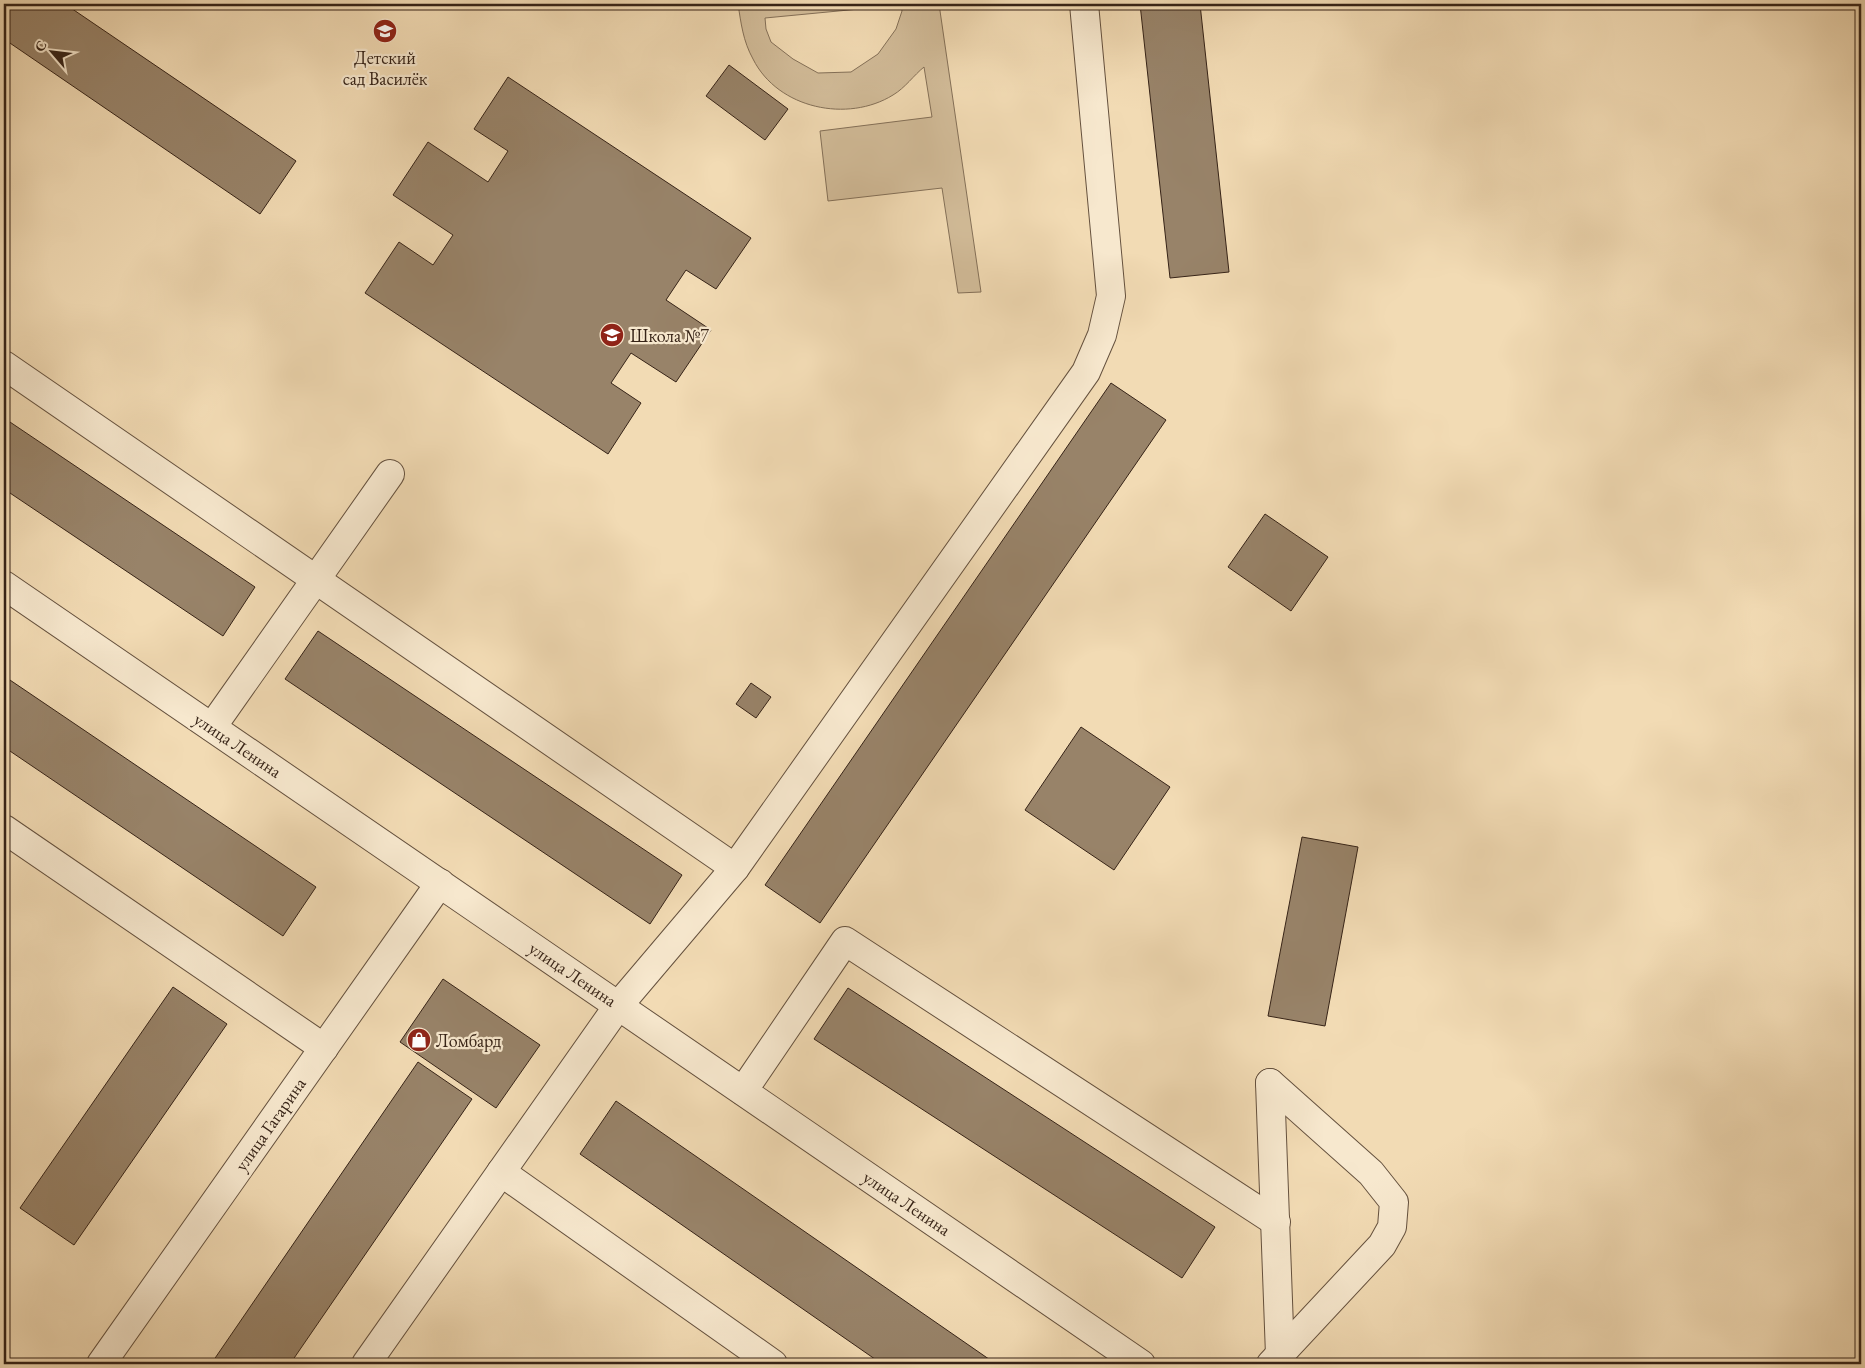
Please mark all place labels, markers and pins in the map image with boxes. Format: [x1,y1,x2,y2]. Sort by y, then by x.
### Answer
school or university icon: Детский сад Василёк [372,18,398,44]
place label: Детский сад Василёк [343,46,428,90]
school or university icon: Школа №7 [599,322,625,348]
place label: Школа №7 [630,324,709,347]
shop icon: Ломбард [406,1027,432,1053]
place label: Ломбард [436,1029,501,1052]

